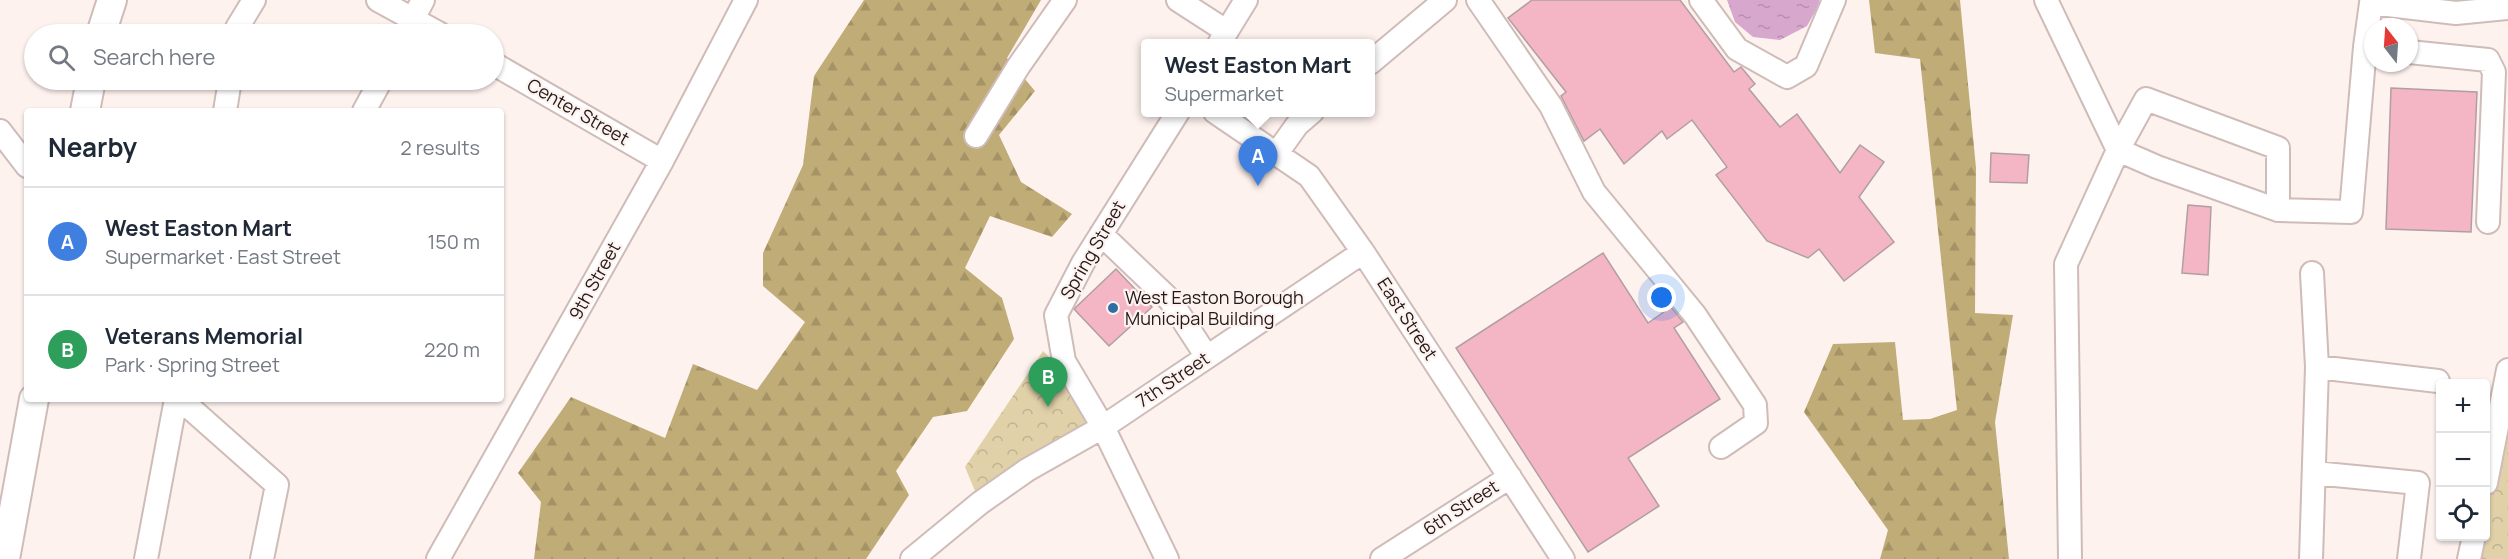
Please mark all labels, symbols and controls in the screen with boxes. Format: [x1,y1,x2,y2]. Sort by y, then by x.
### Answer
north arrow [2364,18,2418,72]
search box [24,24,504,90]
popup [1141,39,1375,117]
icon: search [45,41,78,74]
text: Search here [93,42,215,72]
text: West Easton Mart [1164,50,1352,80]
street label: Center Street [523,72,634,150]
text: Supermarket [1164,80,1284,107]
text: Nearby [48,129,137,165]
text: 2 results [400,134,480,161]
pin: A [1238,136,1278,186]
street label: Spring Street [1054,196,1130,303]
text: West Easton Mart [105,213,292,243]
text: A [61,228,74,255]
text: 150 m [427,228,480,255]
street label: 9th Street [563,237,625,324]
text: Supermarket · East Street [105,243,341,270]
street label: East Street [1372,273,1443,364]
your location [1647,283,1676,312]
place label: West Easton Borough Municipal Building [1125,285,1304,330]
marker: West Easton Borough Municipal Building [1106,301,1120,315]
text: Veterans Memorial [105,321,303,351]
text: B [61,336,74,363]
text: 220 m [424,336,480,363]
street label: 7th Street [1131,346,1214,412]
text: Park · Spring Street [105,351,280,378]
pin: B [1028,358,1068,407]
map controls [2436,379,2490,541]
button: + [2436,379,2490,433]
button: − [2436,433,2490,487]
street label: 6th Street [1418,474,1503,541]
button: locate [2436,487,2490,541]

